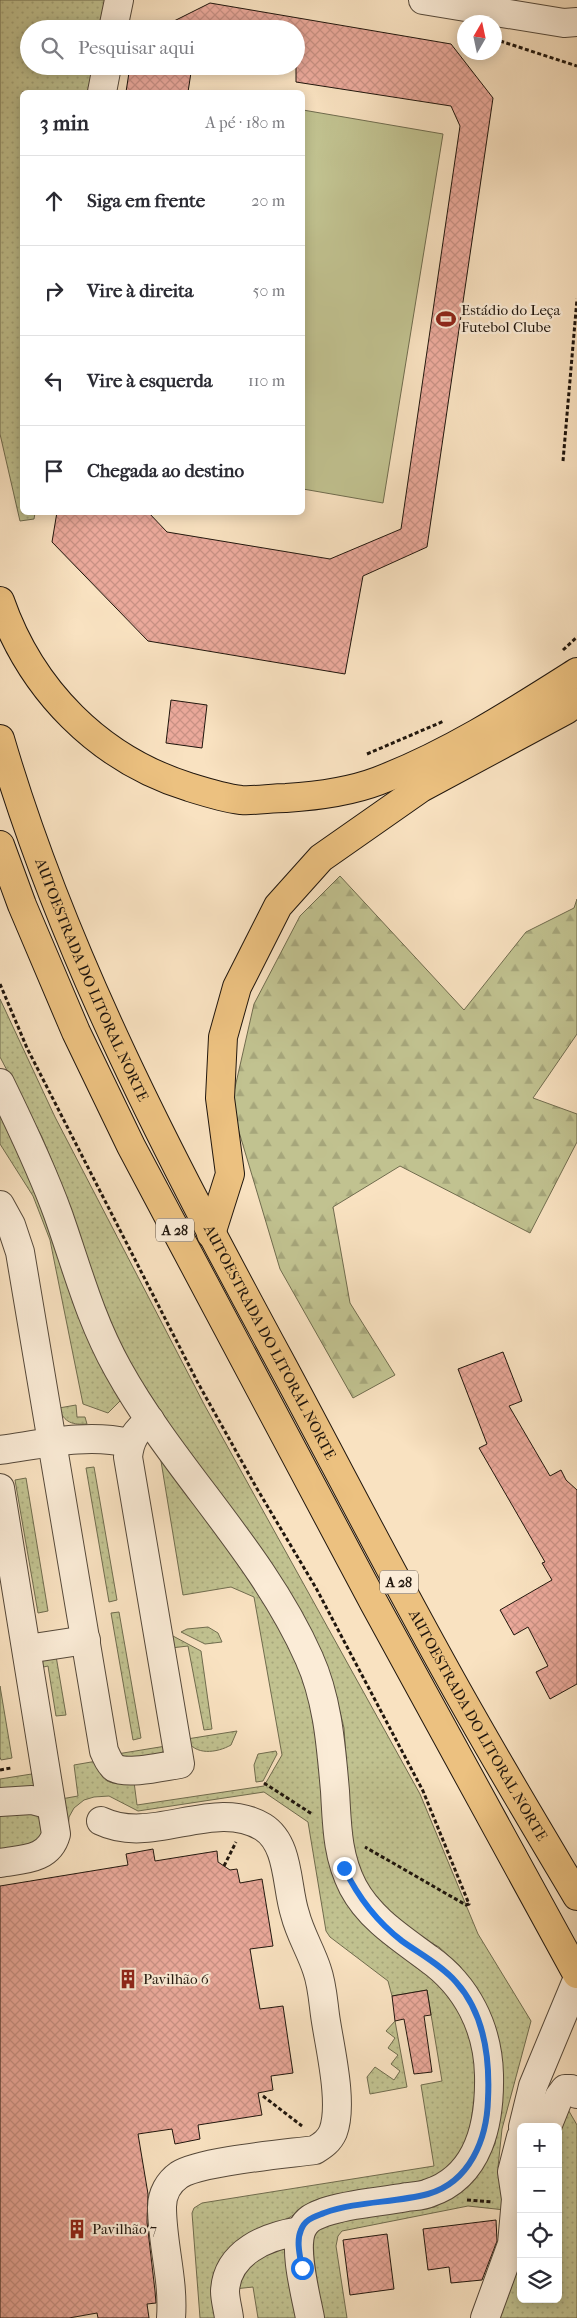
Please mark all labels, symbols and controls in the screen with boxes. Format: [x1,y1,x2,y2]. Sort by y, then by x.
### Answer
north arrow [457,15,502,60]
search box [20,20,305,75]
icon: search [38,34,66,62]
text: Pesquisar aqui [78,37,195,59]
text: 3 min [40,111,89,135]
text: A pé · 180 m [205,113,285,132]
icon: ahead [40,187,68,215]
text: Siga em frente [87,190,205,212]
text: 20 m [251,191,285,210]
icon: right [40,277,68,305]
text: Vire à direita [87,280,194,302]
text: 50 m [253,281,285,300]
place label: Estádio do Leça Futebol Clube [461,301,561,336]
sports icon: Estádio do Leça Futebol Clube [435,308,457,330]
icon: left [40,367,68,395]
text: Vire à esquerda [87,370,213,392]
text: 110 m [248,371,285,390]
icon: arrive [40,457,68,485]
text: Chegada ao destino [87,460,244,482]
street label: AUTOESTRADA DO LITORAL NORTE [31,855,152,1104]
road number: A 28 [156,1218,194,1242]
street label: AUTOESTRADA DO LITORAL NORTE [199,1221,340,1463]
road number: A 28 [380,1570,418,1594]
street label: AUTOESTRADA DO LITORAL NORTE [405,1606,551,1844]
route end [333,1857,356,1880]
building icon: Pavilhão 6 [117,1968,139,1990]
place label: Pavilhão 6 [143,1970,210,1988]
map controls [517,2123,562,2303]
button: + [517,2123,562,2168]
button: − [517,2168,562,2213]
button: locate [517,2213,562,2258]
building icon: Pavilhão 7 [66,2218,88,2240]
place label: Pavilhão 7 [92,2220,157,2238]
route start [291,2257,314,2280]
button: layers [517,2258,562,2303]

